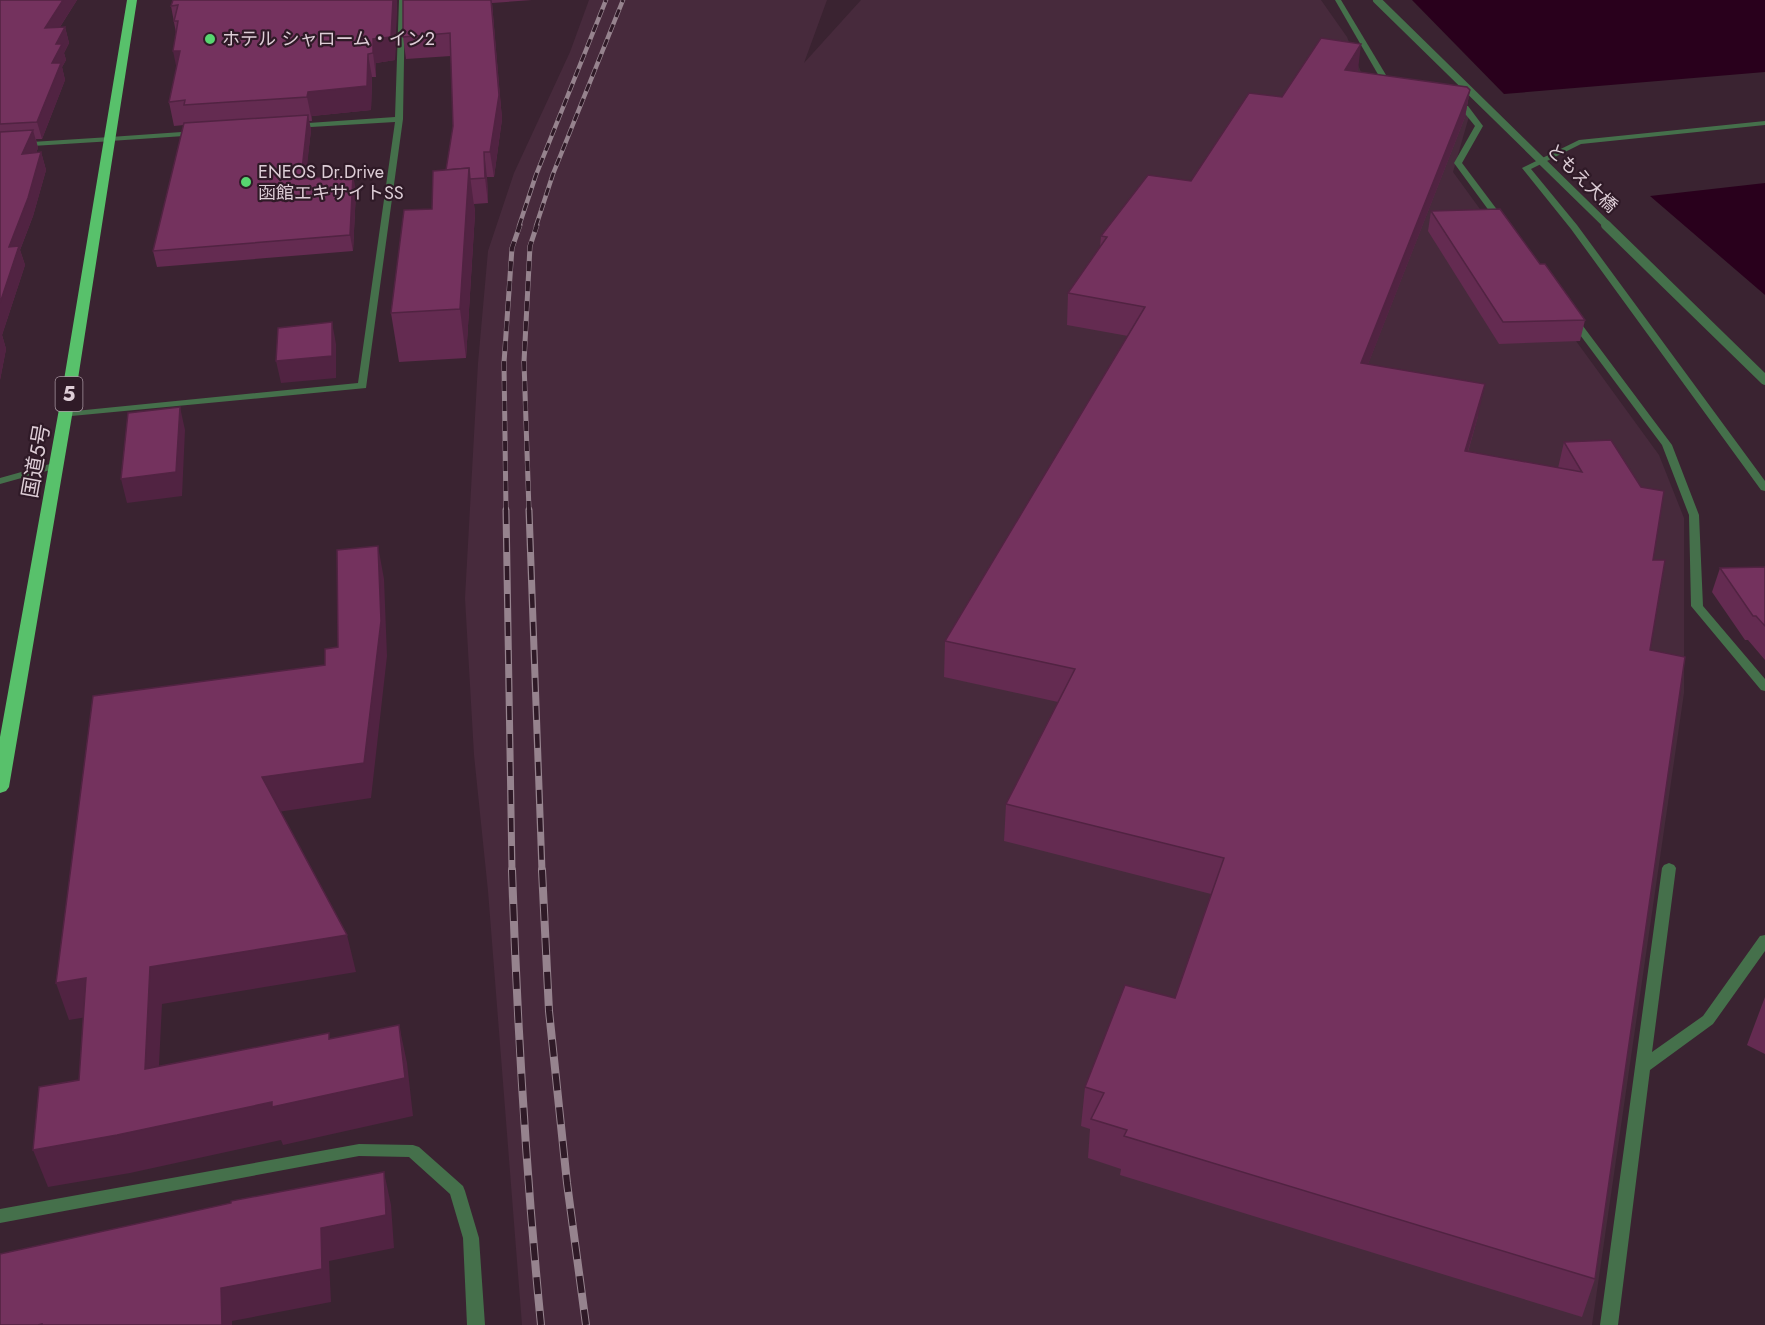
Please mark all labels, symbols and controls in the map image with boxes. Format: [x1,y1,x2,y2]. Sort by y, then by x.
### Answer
place label: ホテル シャローム・イン2 [222,26,435,52]
marker: ホテル シャローム・イン2 [203,32,217,46]
street label: ともえ大橋 [1541,137,1623,219]
place label: ENEOS Dr.Drive 函館エキサイトSS [258,159,404,206]
marker: ENEOS Dr.Drive 函館エキサイトSS [239,175,253,189]
road number: 5 [56,377,82,411]
street label: 国道5号 [15,422,57,500]

